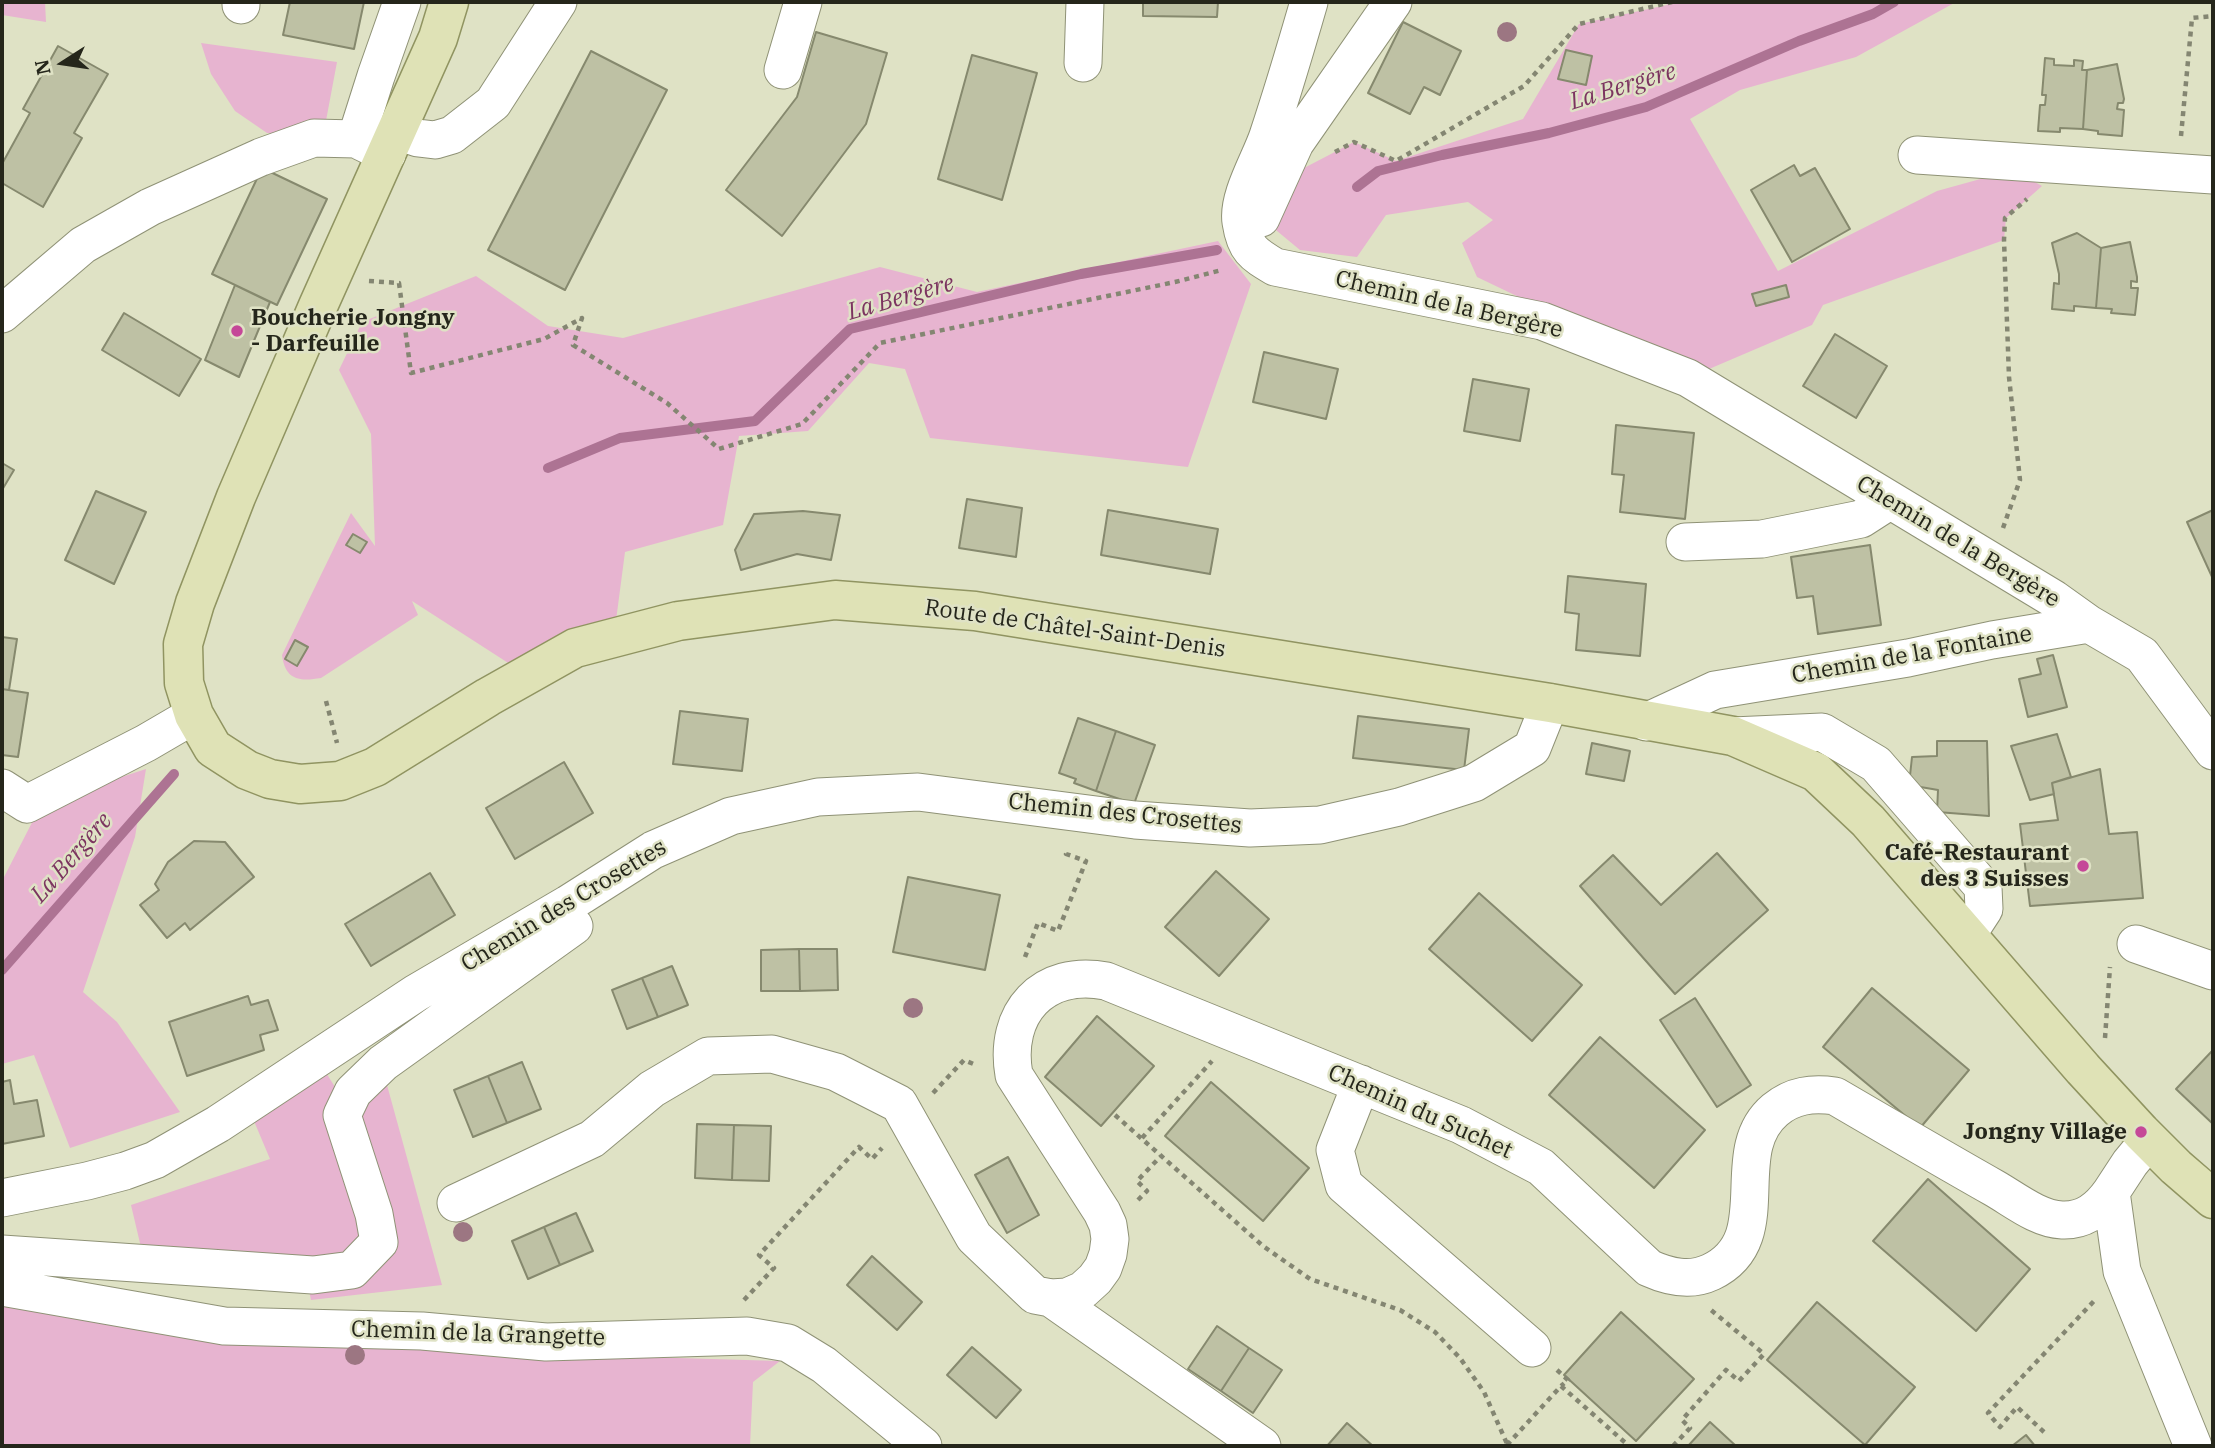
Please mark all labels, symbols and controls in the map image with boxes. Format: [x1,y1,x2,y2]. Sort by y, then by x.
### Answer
north arrow [28,28,98,98]
water label: La Bergère [1566,57,1680,117]
text: N [29,58,56,77]
street label: Chemin de la Bergère [1333,265,1565,345]
water label: La Bergère [844,269,958,327]
place label: Boucherie Jongny - Darfeuille [251,304,455,358]
marker: Boucherie Jongny - Darfeuille [229,323,245,339]
street label: Chemin de la Bergère [1851,470,2065,614]
street label: Route de Châtel-Saint-Denis [923,594,1227,664]
street label: Chemin de la Fontaine [1790,620,2034,690]
street label: Chemin des Crosettes [1007,788,1243,840]
water label: La Bergère [25,807,119,909]
street label: Chemin des Crosettes [456,834,672,978]
place label: Café-Restaurant des 3 Suisses [1884,839,2069,893]
marker: Café-Restaurant des 3 Suisses [2075,858,2091,874]
street label: Chemin du Suchet [1324,1059,1516,1165]
place label: Jongny Village [1963,1118,2127,1146]
marker: Jongny Village [2133,1124,2149,1140]
street label: Chemin de la Grangette [350,1316,606,1352]

